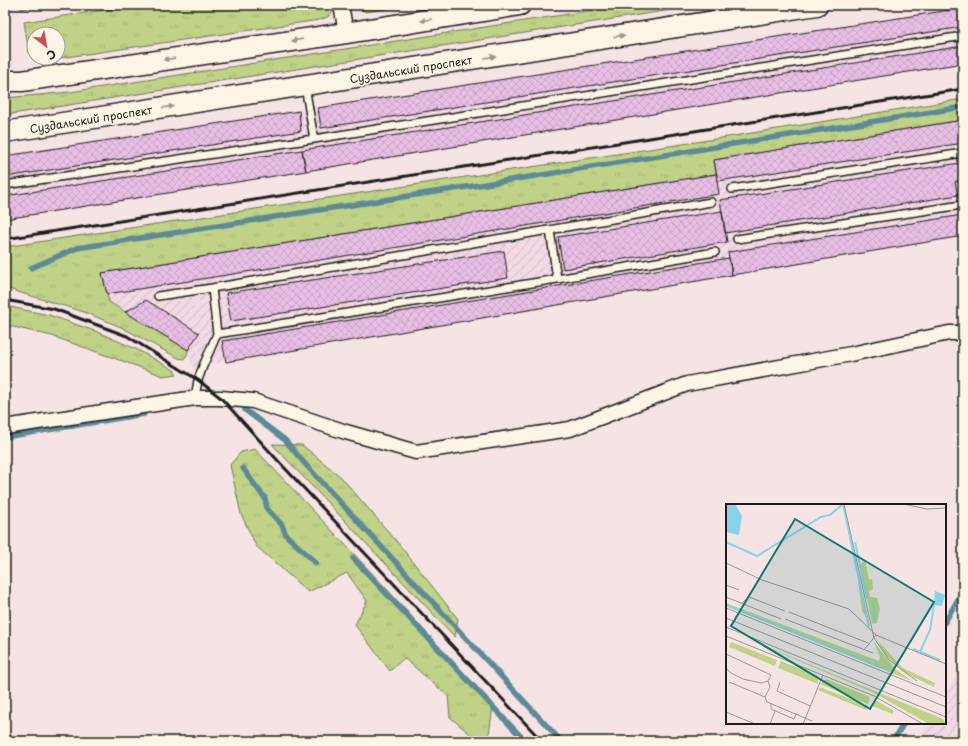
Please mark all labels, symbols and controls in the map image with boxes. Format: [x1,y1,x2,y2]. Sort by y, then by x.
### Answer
one-way arrow [420,17,432,23]
north arrow [26,26,66,66]
one-way arrow [612,33,625,39]
one-way arrow [291,37,303,43]
text: С [43,46,59,64]
street label: Суздальский проспект [348,51,474,87]
one-way arrow [484,54,496,60]
one-way arrow [163,56,175,62]
street label: Суздальский проспект [28,101,154,137]
one-way arrow [162,104,174,110]
inset map [726,504,946,724]

